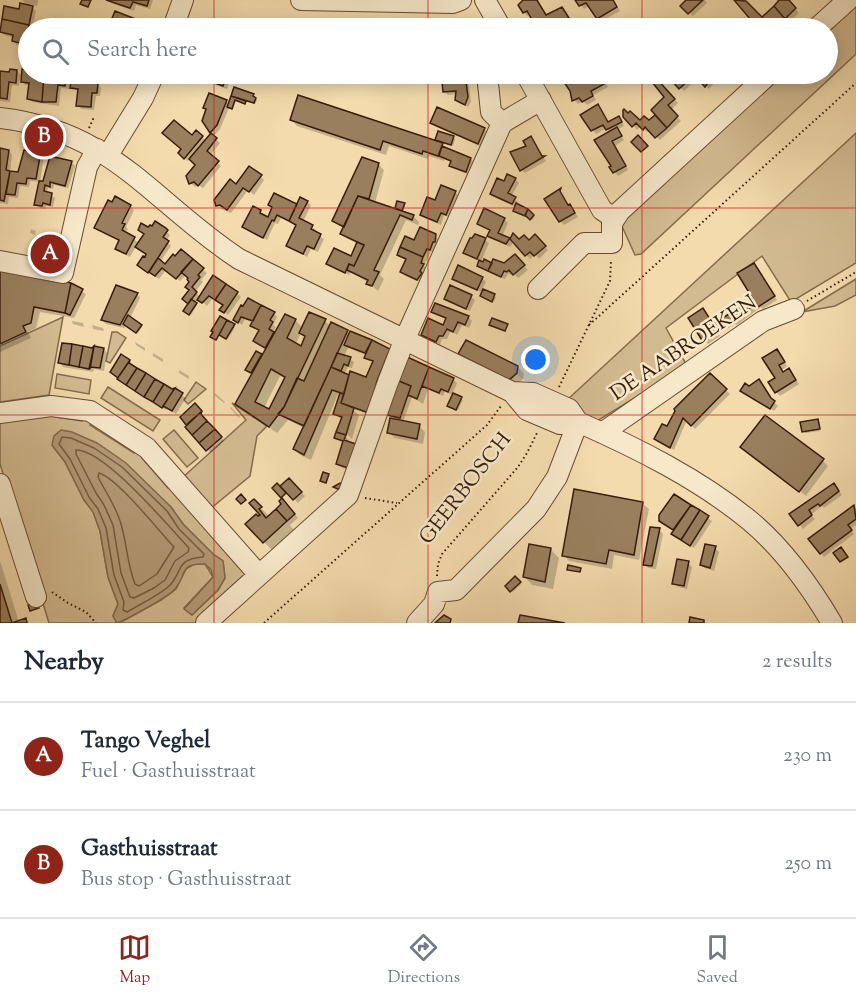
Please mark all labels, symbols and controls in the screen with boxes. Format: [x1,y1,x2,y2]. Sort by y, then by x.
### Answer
search box [18,18,838,84]
icon: search [39,35,72,68]
text: Search here [87,35,197,67]
pin: B [24,114,63,160]
pin: A [31,232,70,276]
street label: DE AABROEKEN [605,289,763,409]
your location [521,345,550,374]
street label: GEERBOSCH [413,426,520,551]
text: Nearby [24,644,104,681]
text: 2 results [762,648,832,677]
text: Tango Veghel [81,726,210,758]
text: A [35,742,52,771]
text: 230 m [783,742,832,771]
text: Fuel · Gasthuisstraat [81,758,256,787]
text: Gasthuisstraat [81,834,218,866]
text: B [37,850,50,879]
text: 250 m [784,850,832,879]
text: Bus stop · Gasthuisstraat [81,866,292,895]
tab: Map [118,931,151,990]
tab: Directions [388,931,460,990]
tab: Saved [697,931,738,990]

